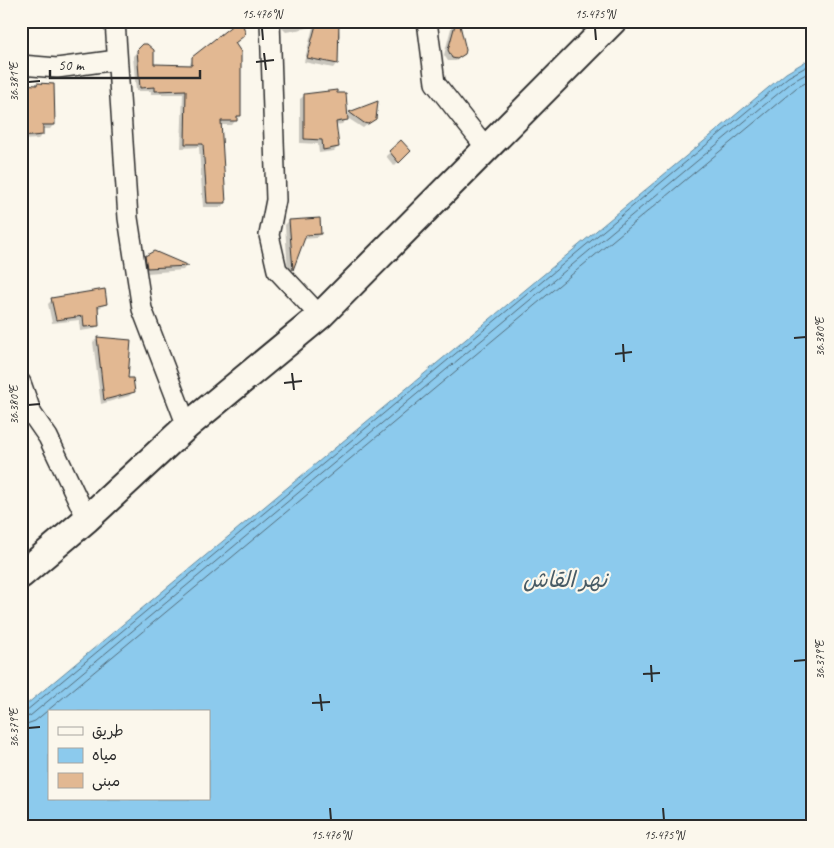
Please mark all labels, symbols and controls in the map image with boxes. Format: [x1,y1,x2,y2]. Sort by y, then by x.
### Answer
text: 15.476°N [242,6,284,22]
text: 15.475°N [575,6,617,22]
scale bar [50,48,200,80]
text: 50 m [58,56,85,75]
text: 36.381°E [6,61,22,102]
text: 36.380°E [812,316,828,357]
text: 36.380°E [6,384,22,425]
water label: نهر القاش [523,566,610,594]
text: 36.379°E [812,639,828,680]
text: 36.379°E [6,707,22,748]
legend [48,710,210,800]
text: طريق [92,722,124,741]
text: مياه [92,746,117,765]
text: مبنى [92,772,120,791]
text: 15.476°N [311,827,353,843]
text: 15.475°N [644,827,686,843]

